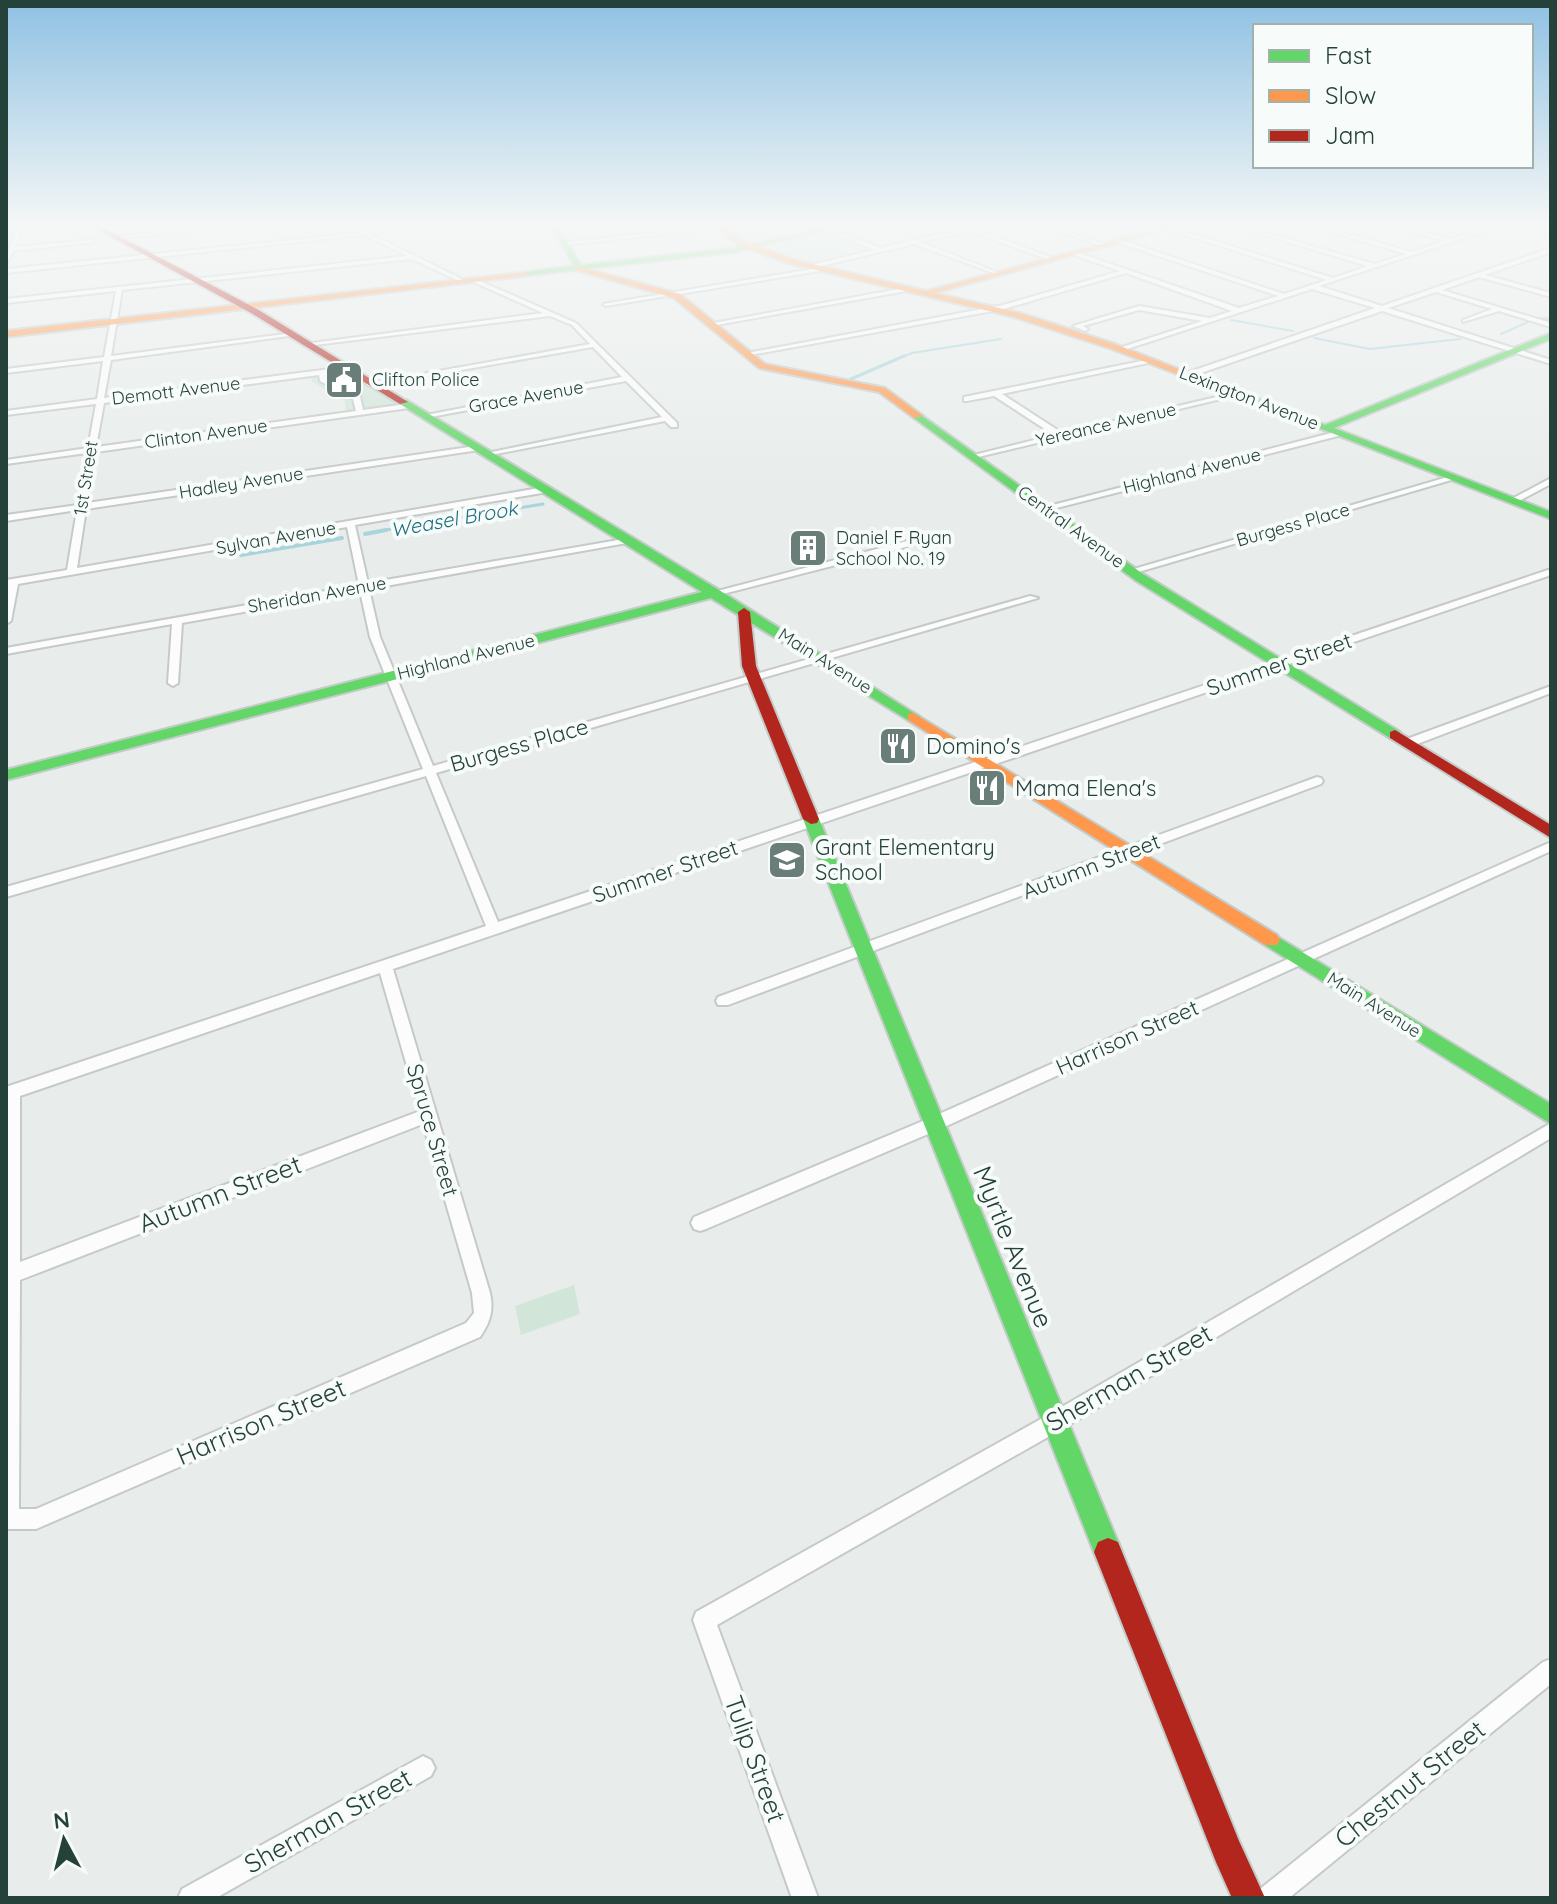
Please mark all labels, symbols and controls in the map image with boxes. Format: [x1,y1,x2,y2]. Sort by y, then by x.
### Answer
legend [1253,24,1533,168]
text: Fast [1325,40,1372,70]
text: Slow [1325,80,1376,110]
text: Jam [1325,120,1375,150]
public building icon: Clifton Police [323,359,365,401]
street label: Lexington Avenue [1176,360,1322,435]
place label: Clifton Police [372,368,479,391]
street label: Demott Avenue [110,371,241,410]
street label: Grace Avenue [467,375,585,418]
street label: Yereance Avenue [1033,397,1178,452]
street label: Clinton Avenue [143,413,269,454]
street label: 1st Street [68,439,103,517]
street label: Highland Avenue [1121,442,1263,499]
street label: Hadley Avenue [177,461,305,504]
street label: Central Avenue [1013,480,1129,573]
water label: Weasel Brook [389,495,522,542]
street label: Burgess Place [1234,497,1352,552]
street label: Sylvan Avenue [214,516,338,559]
place label: Daniel F Ryan School No. 19 [836,526,952,570]
building icon: Daniel F Ryan School No. 19 [787,527,829,569]
street label: Sheridan Avenue [246,571,388,618]
street label: Main Avenue [774,623,877,699]
street label: Summer Street [1203,626,1355,702]
street label: Highland Avenue [395,628,537,685]
street label: Burgess Place [447,712,591,778]
restaurant icon: Domino's [877,725,919,767]
place label: Domino's [926,732,1021,760]
restaurant icon: Mama Elena's [966,767,1008,809]
place label: Mama Elena's [1015,774,1156,802]
street label: Autumn Street [1018,827,1164,905]
street label: Summer Street [589,833,741,909]
place label: Grant Elementary School [815,833,995,886]
school or university icon: Grant Elementary School [766,839,808,881]
street label: Main Avenue [1323,967,1426,1043]
street label: Harrison Street [1051,993,1203,1081]
street label: Spruce Street [401,1060,465,1200]
street label: Autumn Street [134,1147,306,1240]
street label: Myrtle Avenue [966,1161,1061,1333]
street label: Sherman Street [1040,1317,1218,1439]
street label: Harrison Street [171,1371,351,1472]
street label: Tulip Street [717,1691,794,1827]
street label: Chestnut Street [1328,1713,1492,1854]
street label: Sherman Street [238,1761,417,1880]
north arrow [24,1800,104,1880]
text: N [52,1805,71,1835]

